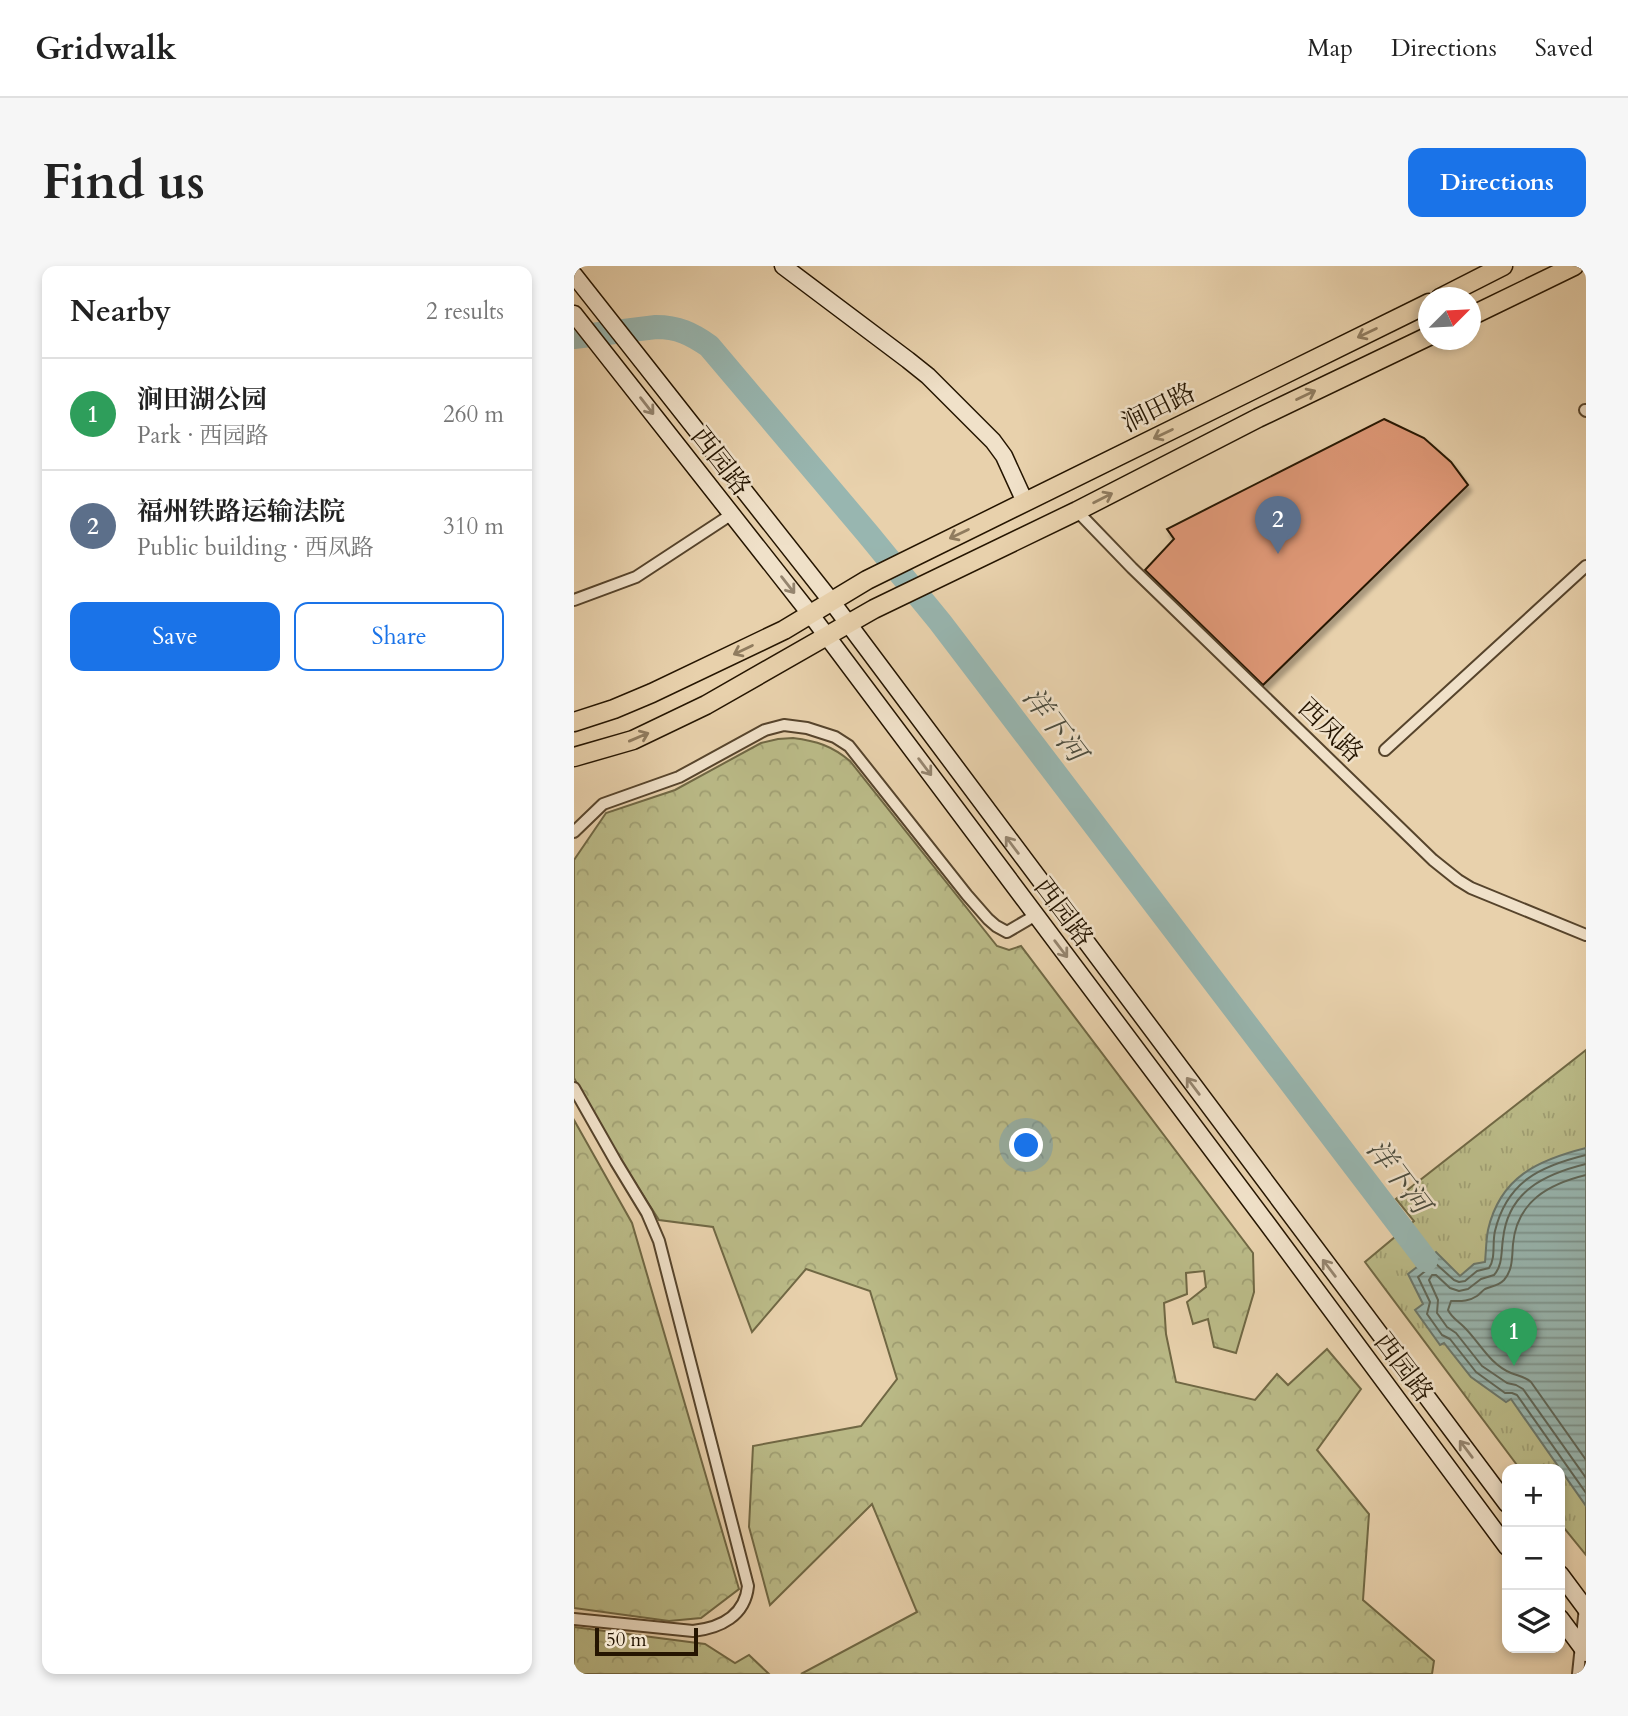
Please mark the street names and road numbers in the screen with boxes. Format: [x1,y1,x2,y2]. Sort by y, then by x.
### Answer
street label: 涧田路 [1115,375,1201,440]
street label: 西园路 [683,420,758,503]
street label: 西凤路 [1290,691,1371,770]
street label: 西园路 [1026,871,1101,954]
street label: 西园路 [1366,1326,1441,1409]

